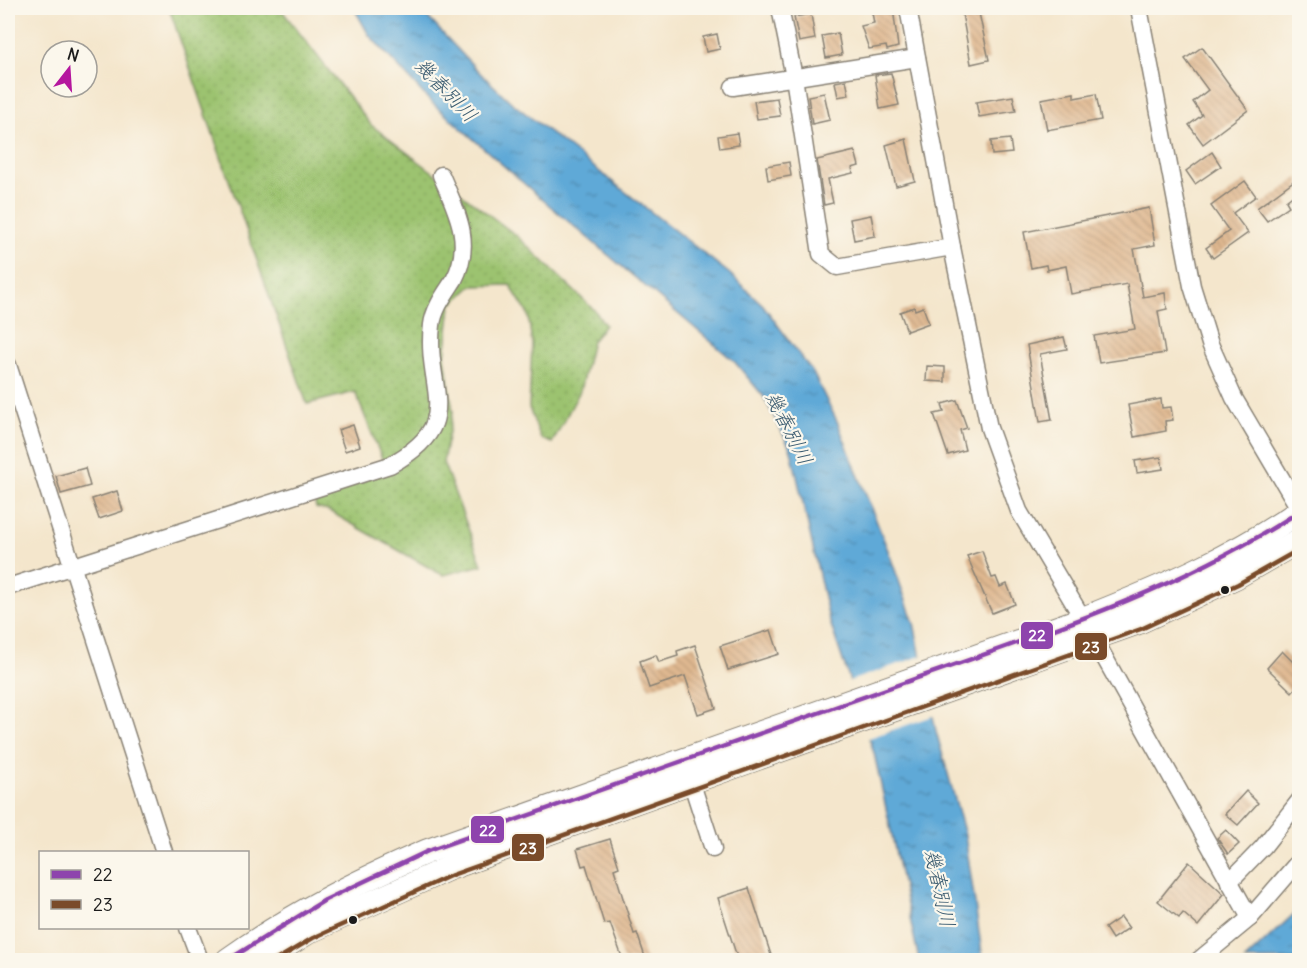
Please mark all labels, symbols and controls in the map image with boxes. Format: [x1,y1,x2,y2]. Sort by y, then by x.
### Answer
north arrow [39,39,99,99]
text: N [65,43,82,66]
water label: 幾春別川 [410,52,483,127]
water label: 幾春別川 [760,386,819,469]
unlabelled marker [1219,584,1231,596]
line badge: 22 [1020,621,1054,650]
text: 22 [1028,625,1046,645]
line badge: 23 [1074,632,1108,661]
text: 23 [1082,637,1100,657]
line badge: 22 [470,815,505,844]
text: 22 [479,820,497,840]
line badge: 23 [511,833,545,862]
text: 23 [519,838,537,858]
water label: 幾春別川 [920,846,961,930]
legend [39,851,249,929]
text: 22 [93,863,113,886]
text: 23 [93,893,113,916]
unlabelled marker [347,914,359,926]

